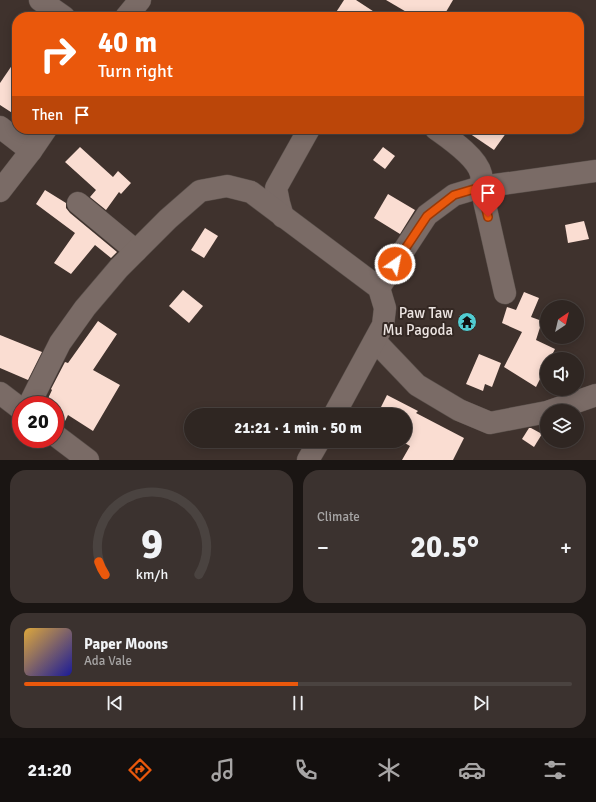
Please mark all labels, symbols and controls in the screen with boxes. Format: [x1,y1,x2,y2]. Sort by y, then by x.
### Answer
text: 40 m [98,26,157,60]
icon: right [32,28,84,80]
text: Turn right [98,60,173,82]
icon: arrive [71,104,93,126]
text: Then [32,106,63,124]
pin [471,176,505,217]
icon: arrive [477,182,499,204]
position arrow [374,243,416,285]
north arrow [540,300,584,344]
map controls [540,300,584,448]
place label: Paw Taw Mu Pagoda [382,304,453,339]
temple icon: Paw Taw Mu Pagoda [456,311,478,333]
button: sound [540,352,584,396]
speed limit sign: 20 [12,396,64,448]
button: layers [540,404,584,448]
text: 21:21 · 1 min · 50 m [234,419,362,437]
text: Climate [317,509,360,525]
text: 9 [140,518,163,569]
text: 20.5° [410,529,479,566]
text: − [317,534,329,561]
text: + [560,534,572,561]
text: km/h [135,565,168,582]
text: Paper Moons [84,635,168,653]
text: Ada Vale [84,653,132,669]
icon: previous [104,692,126,714]
icon: pause [287,692,309,714]
icon: next [470,692,492,714]
icon: directions [126,756,154,784]
icon: music [209,756,237,784]
icon: phone [292,756,320,784]
icon: climate [375,756,403,784]
icon: car [458,756,486,784]
icon: filters [541,756,569,784]
text: 21:20 [27,759,72,781]

